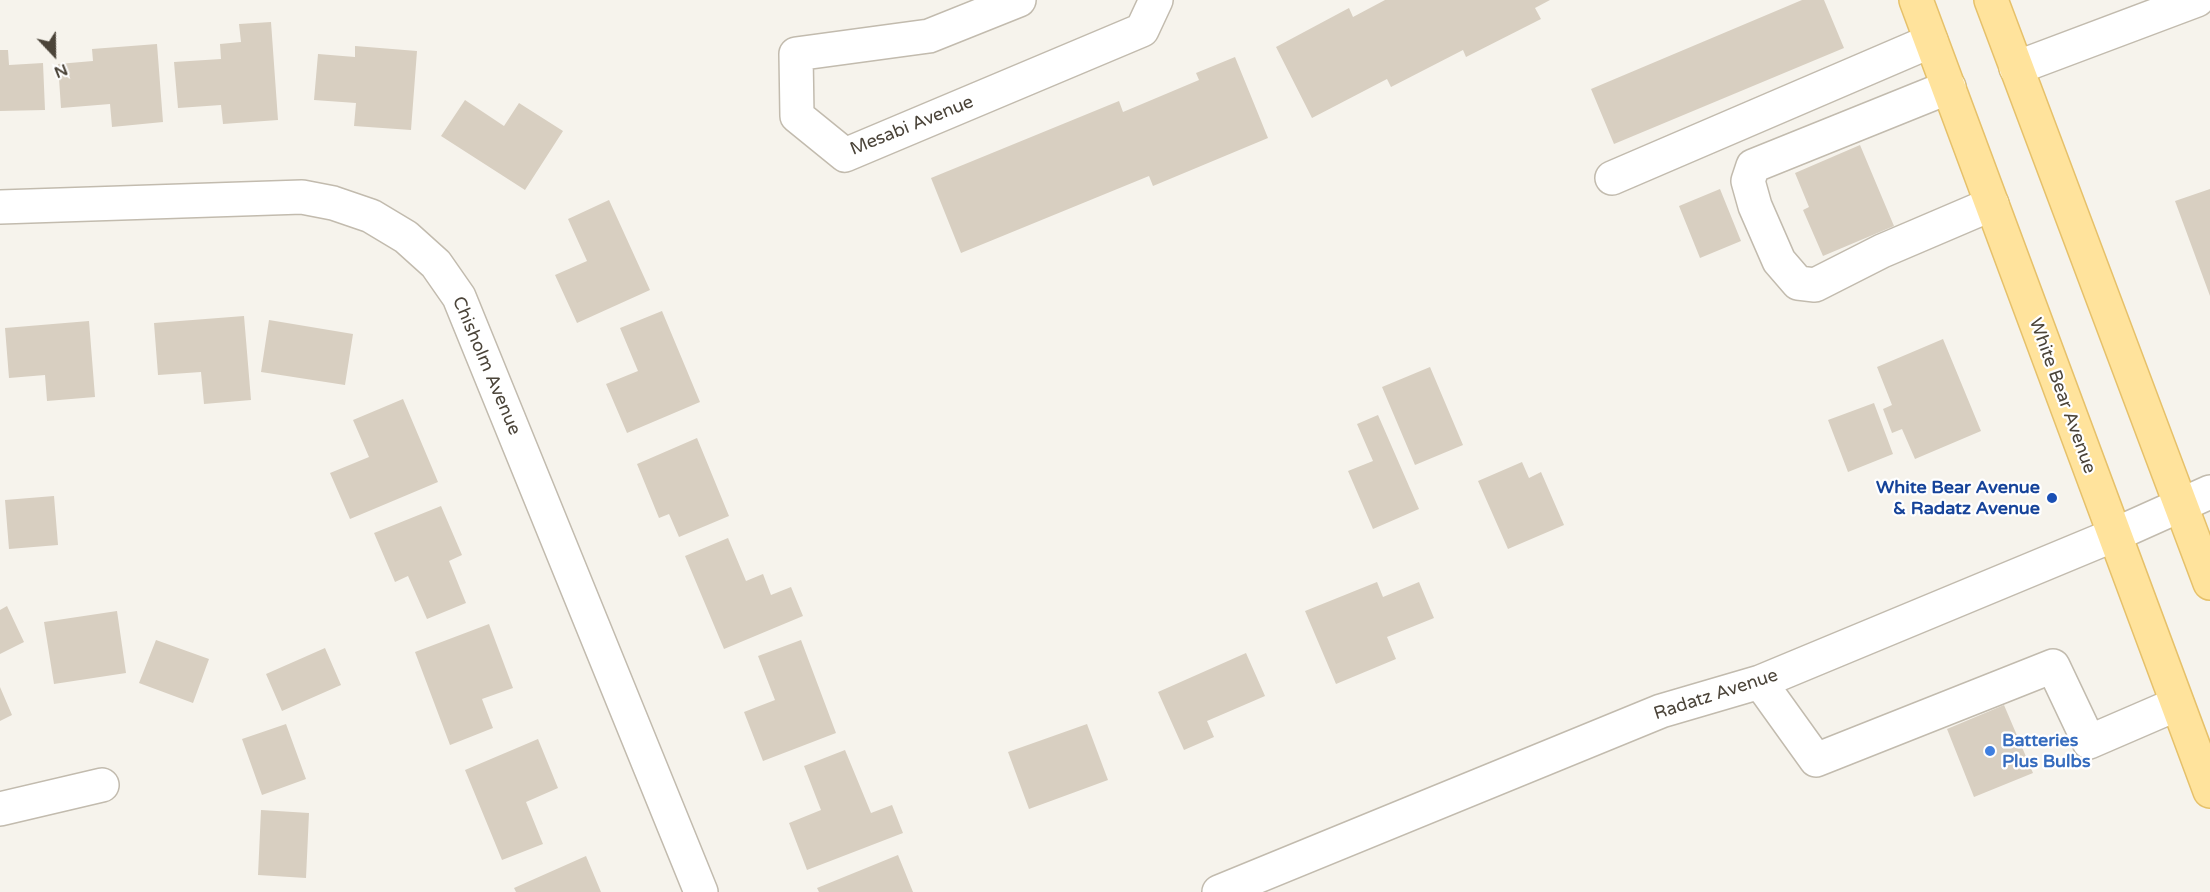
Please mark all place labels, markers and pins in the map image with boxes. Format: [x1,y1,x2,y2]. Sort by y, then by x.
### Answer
place label: White Bear Avenue & Radatz Avenue [1876,477,2040,520]
marker: White Bear Avenue & Radatz Avenue [2045,491,2059,505]
place label: Batteries Plus Bulbs [2002,730,2091,772]
marker: Batteries Plus Bulbs [1983,744,1997,758]

